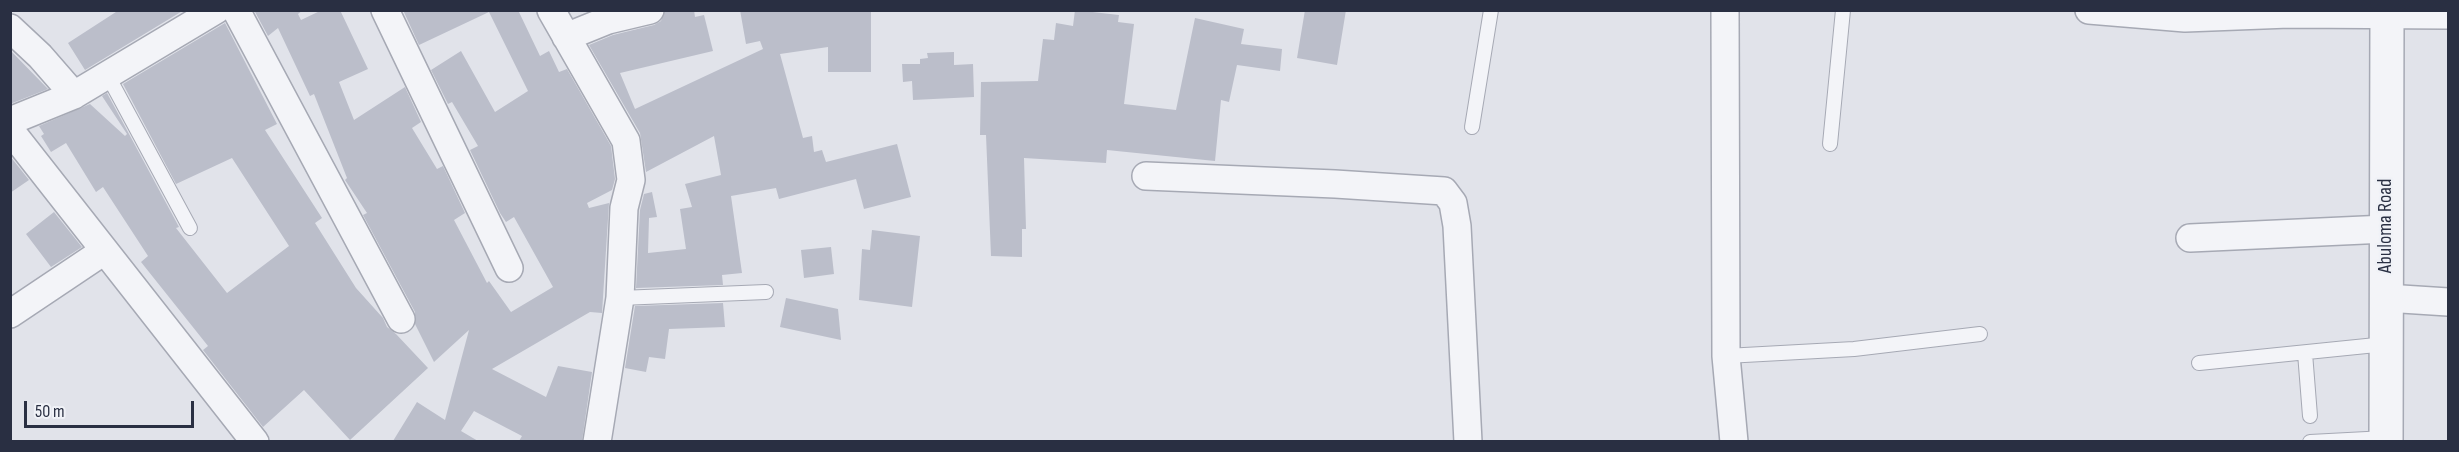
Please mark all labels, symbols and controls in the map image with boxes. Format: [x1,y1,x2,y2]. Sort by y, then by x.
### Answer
street label: Abuloma Road [2374,179,2398,273]
scale bar [27,389,196,427]
text: 50 m [35,401,65,422]

